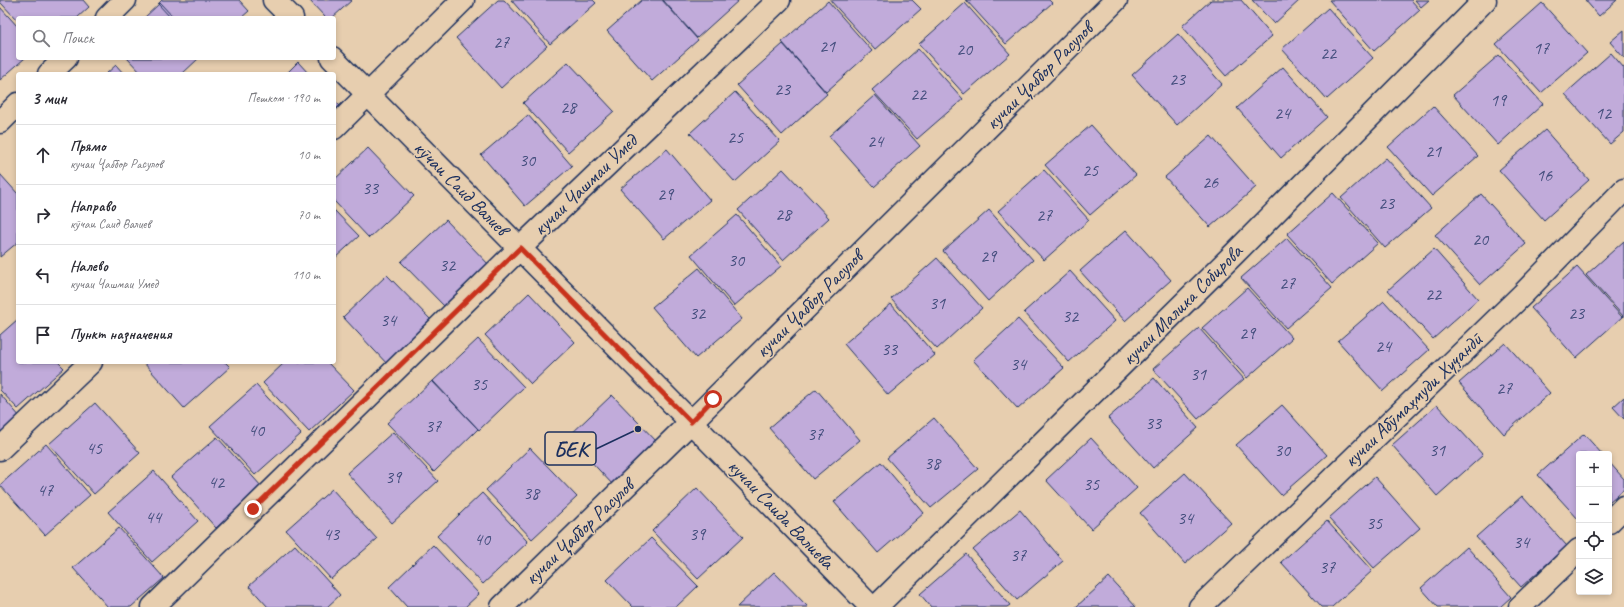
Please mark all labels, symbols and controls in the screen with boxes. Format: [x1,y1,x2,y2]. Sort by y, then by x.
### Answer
street label: кучаи Ҷаббор Расулов [980,14,1101,135]
search box [16,16,336,60]
icon: search [30,27,52,49]
text: Поиск [62,29,94,48]
house number: 27 [493,31,510,53]
house number: 21 [819,35,836,57]
house number: 17 [1533,37,1550,59]
house number: 20 [956,38,974,60]
house number: 22 [1320,42,1338,64]
house number: 23 [1169,68,1187,90]
house number: 23 [774,78,792,100]
house number: 22 [910,83,928,105]
text: 3 мин [32,88,67,109]
house number: 19 [1490,89,1508,111]
text: Пешком · 190 m [247,90,320,106]
house number: 28 [560,96,578,118]
house number: 24 [1274,102,1292,124]
house number: 12 [1595,102,1613,124]
house number: 25 [727,126,744,148]
street label: кучаи Чашмаи Умед [528,127,644,241]
house number: 24 [867,130,885,152]
street label: кӯчаи Саид Валиев [408,135,516,243]
text: Прямо [70,137,106,156]
house number: 21 [1425,140,1442,162]
icon: ahead [32,144,54,166]
text: 10 m [298,147,320,163]
house number: 30 [519,149,537,171]
text: кучаи Ҷаббор Расулов [70,156,162,172]
house number: 25 [1082,159,1099,181]
house number: 16 [1536,164,1553,186]
house number: 26 [1202,171,1219,193]
house number: 33 [362,177,380,199]
house number: 29 [657,183,675,205]
house number: 23 [1378,192,1396,214]
text: Направо [70,197,116,216]
house number: 28 [775,203,793,225]
icon: right [32,204,54,226]
house number: 27 [1036,204,1053,226]
text: 70 m [298,207,320,223]
text: кӯчаи Саид Валиев [70,216,151,232]
house number: 20 [1472,228,1490,250]
street label: кучаи Малика Собирова [1116,238,1249,371]
street label: кучаи Ҷаббор Расулов [750,242,871,363]
house number: 29 [980,245,998,267]
house number: 30 [728,249,746,271]
house number: 32 [439,254,457,276]
text: Налево [70,257,108,276]
icon: left [32,264,54,286]
text: 110 m [292,267,320,283]
house number: 27 [1279,272,1296,294]
text: кучаи Чашмаи Умед [70,276,158,292]
house number: 22 [1425,283,1443,305]
house number: 31 [929,292,946,314]
house number: 32 [689,302,707,324]
house number: 23 [1568,302,1586,324]
house number: 32 [1062,305,1080,327]
house number: 34 [380,309,398,331]
house number: 29 [1239,322,1257,344]
icon: arrive [32,324,54,346]
text: Пункт назначения [70,325,172,344]
street label: кучаи Абӯмаҳмуди Хуҷандӣ [1338,326,1489,473]
house number: 24 [1375,335,1393,357]
house number: 33 [881,338,899,360]
house number: 34 [1010,353,1028,375]
house number: 31 [1190,363,1207,385]
house number: 35 [471,373,488,395]
house number: 27 [1496,377,1513,399]
route start [704,390,722,408]
house number: 33 [1145,412,1163,434]
house number: 37 [425,415,442,437]
house number: 40 [248,419,266,441]
house number: 37 [807,423,824,445]
callout: БЕК [545,432,596,465]
text: БЕК [554,436,592,462]
house number: 45 [86,437,103,459]
house number: 30 [1274,439,1292,461]
house number: 31 [1429,439,1446,461]
map controls [1576,451,1612,595]
button: + [1576,451,1612,487]
house number: 38 [924,452,942,474]
street label: кучаи Саида Валиева [722,454,841,575]
house number: 39 [385,466,403,488]
house number: 42 [208,471,226,493]
street label: кучаи Ҷаббор Расулов [519,471,642,590]
house number: 35 [1083,473,1100,495]
house number: 47 [37,479,54,501]
house number: 38 [523,482,541,504]
button: − [1576,487,1612,523]
route end [244,500,262,518]
house number: 44 [145,506,163,528]
house number: 34 [1177,507,1195,529]
house number: 35 [1366,512,1383,534]
house number: 43 [323,523,341,545]
house number: 39 [689,523,707,545]
button: locate [1576,523,1612,559]
house number: 40 [474,528,492,550]
house number: 34 [1513,531,1531,553]
house number: 37 [1010,544,1027,566]
house number: 37 [1319,556,1336,578]
button: layers [1576,559,1612,595]

